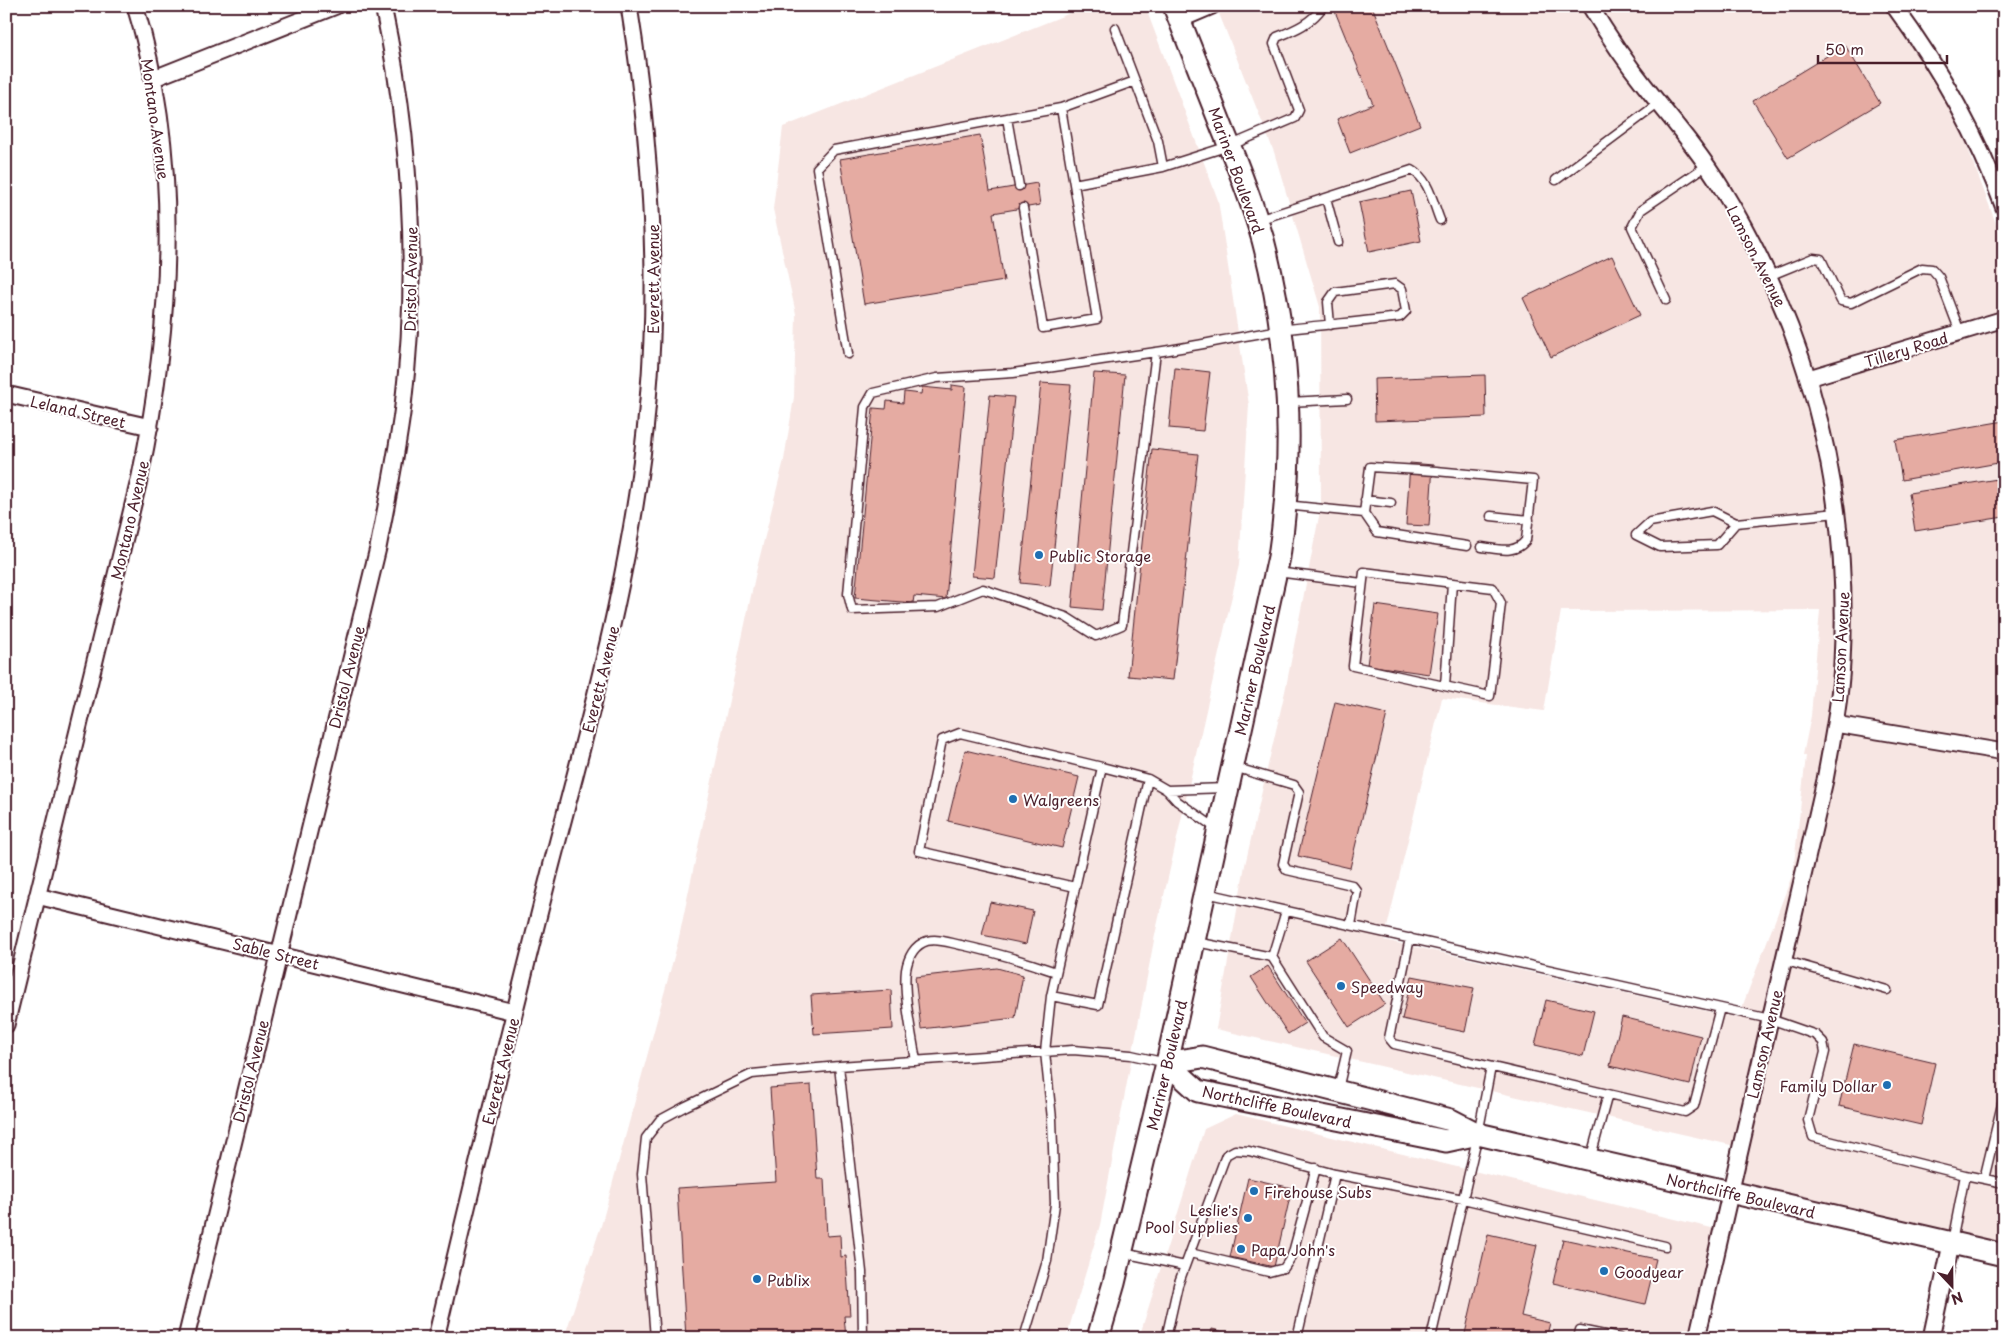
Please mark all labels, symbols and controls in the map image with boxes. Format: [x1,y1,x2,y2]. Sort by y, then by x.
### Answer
scale bar [1818,32,1946,64]
text: 50 m [1825,37,1864,60]
street label: Montano Avenue [136,57,176,181]
street label: Mariner Boulevard [1203,104,1271,236]
street label: Lamson Avenue [1722,201,1792,311]
street label: Everett Avenue [641,224,664,334]
street label: Dristol Avenue [398,226,422,332]
street label: Tillery Road [1861,325,1951,373]
street label: Leland Street [28,389,128,433]
street label: Montano Avenue [104,458,154,582]
place label: Public Storage [1049,544,1151,567]
marker: Public Storage [1033,549,1045,561]
street label: Lamson Avenue [1826,591,1854,703]
street label: Mariner Boulevard [1228,603,1280,737]
street label: Dristol Avenue [322,623,370,731]
street label: Everett Avenue [576,623,624,735]
place label: Walgreens [1023,788,1099,811]
marker: Walgreens [1007,793,1019,805]
street label: Sable Street [230,931,322,975]
place label: Speedway [1351,975,1423,998]
marker: Speedway [1335,980,1347,992]
street label: Lamson Avenue [1740,987,1788,1101]
street label: Mariner Boulevard [1140,998,1192,1132]
street label: Everett Avenue [476,1015,524,1127]
street label: Dristol Avenue [226,1017,274,1125]
place label: Family Dollar [1780,1074,1877,1097]
street label: Northcliffe Boulevard [1200,1079,1354,1133]
marker: Family Dollar [1881,1079,1893,1091]
street label: Northcliffe Boulevard [1664,1167,1818,1223]
place label: Firehouse Subs [1264,1180,1372,1203]
marker: Firehouse Subs [1248,1185,1260,1197]
place label: Leslie's Pool Supplies [1145,1198,1238,1238]
marker: Leslie's Pool Supplies [1242,1212,1254,1224]
place label: Papa John's [1251,1238,1335,1261]
marker: Papa John's [1235,1243,1247,1255]
place label: Goodyear [1614,1260,1684,1283]
north arrow [1928,1262,1978,1312]
marker: Goodyear [1598,1265,1610,1277]
place label: Publix [767,1268,810,1291]
marker: Publix [751,1273,763,1285]
text: N [1948,1287,1966,1310]

